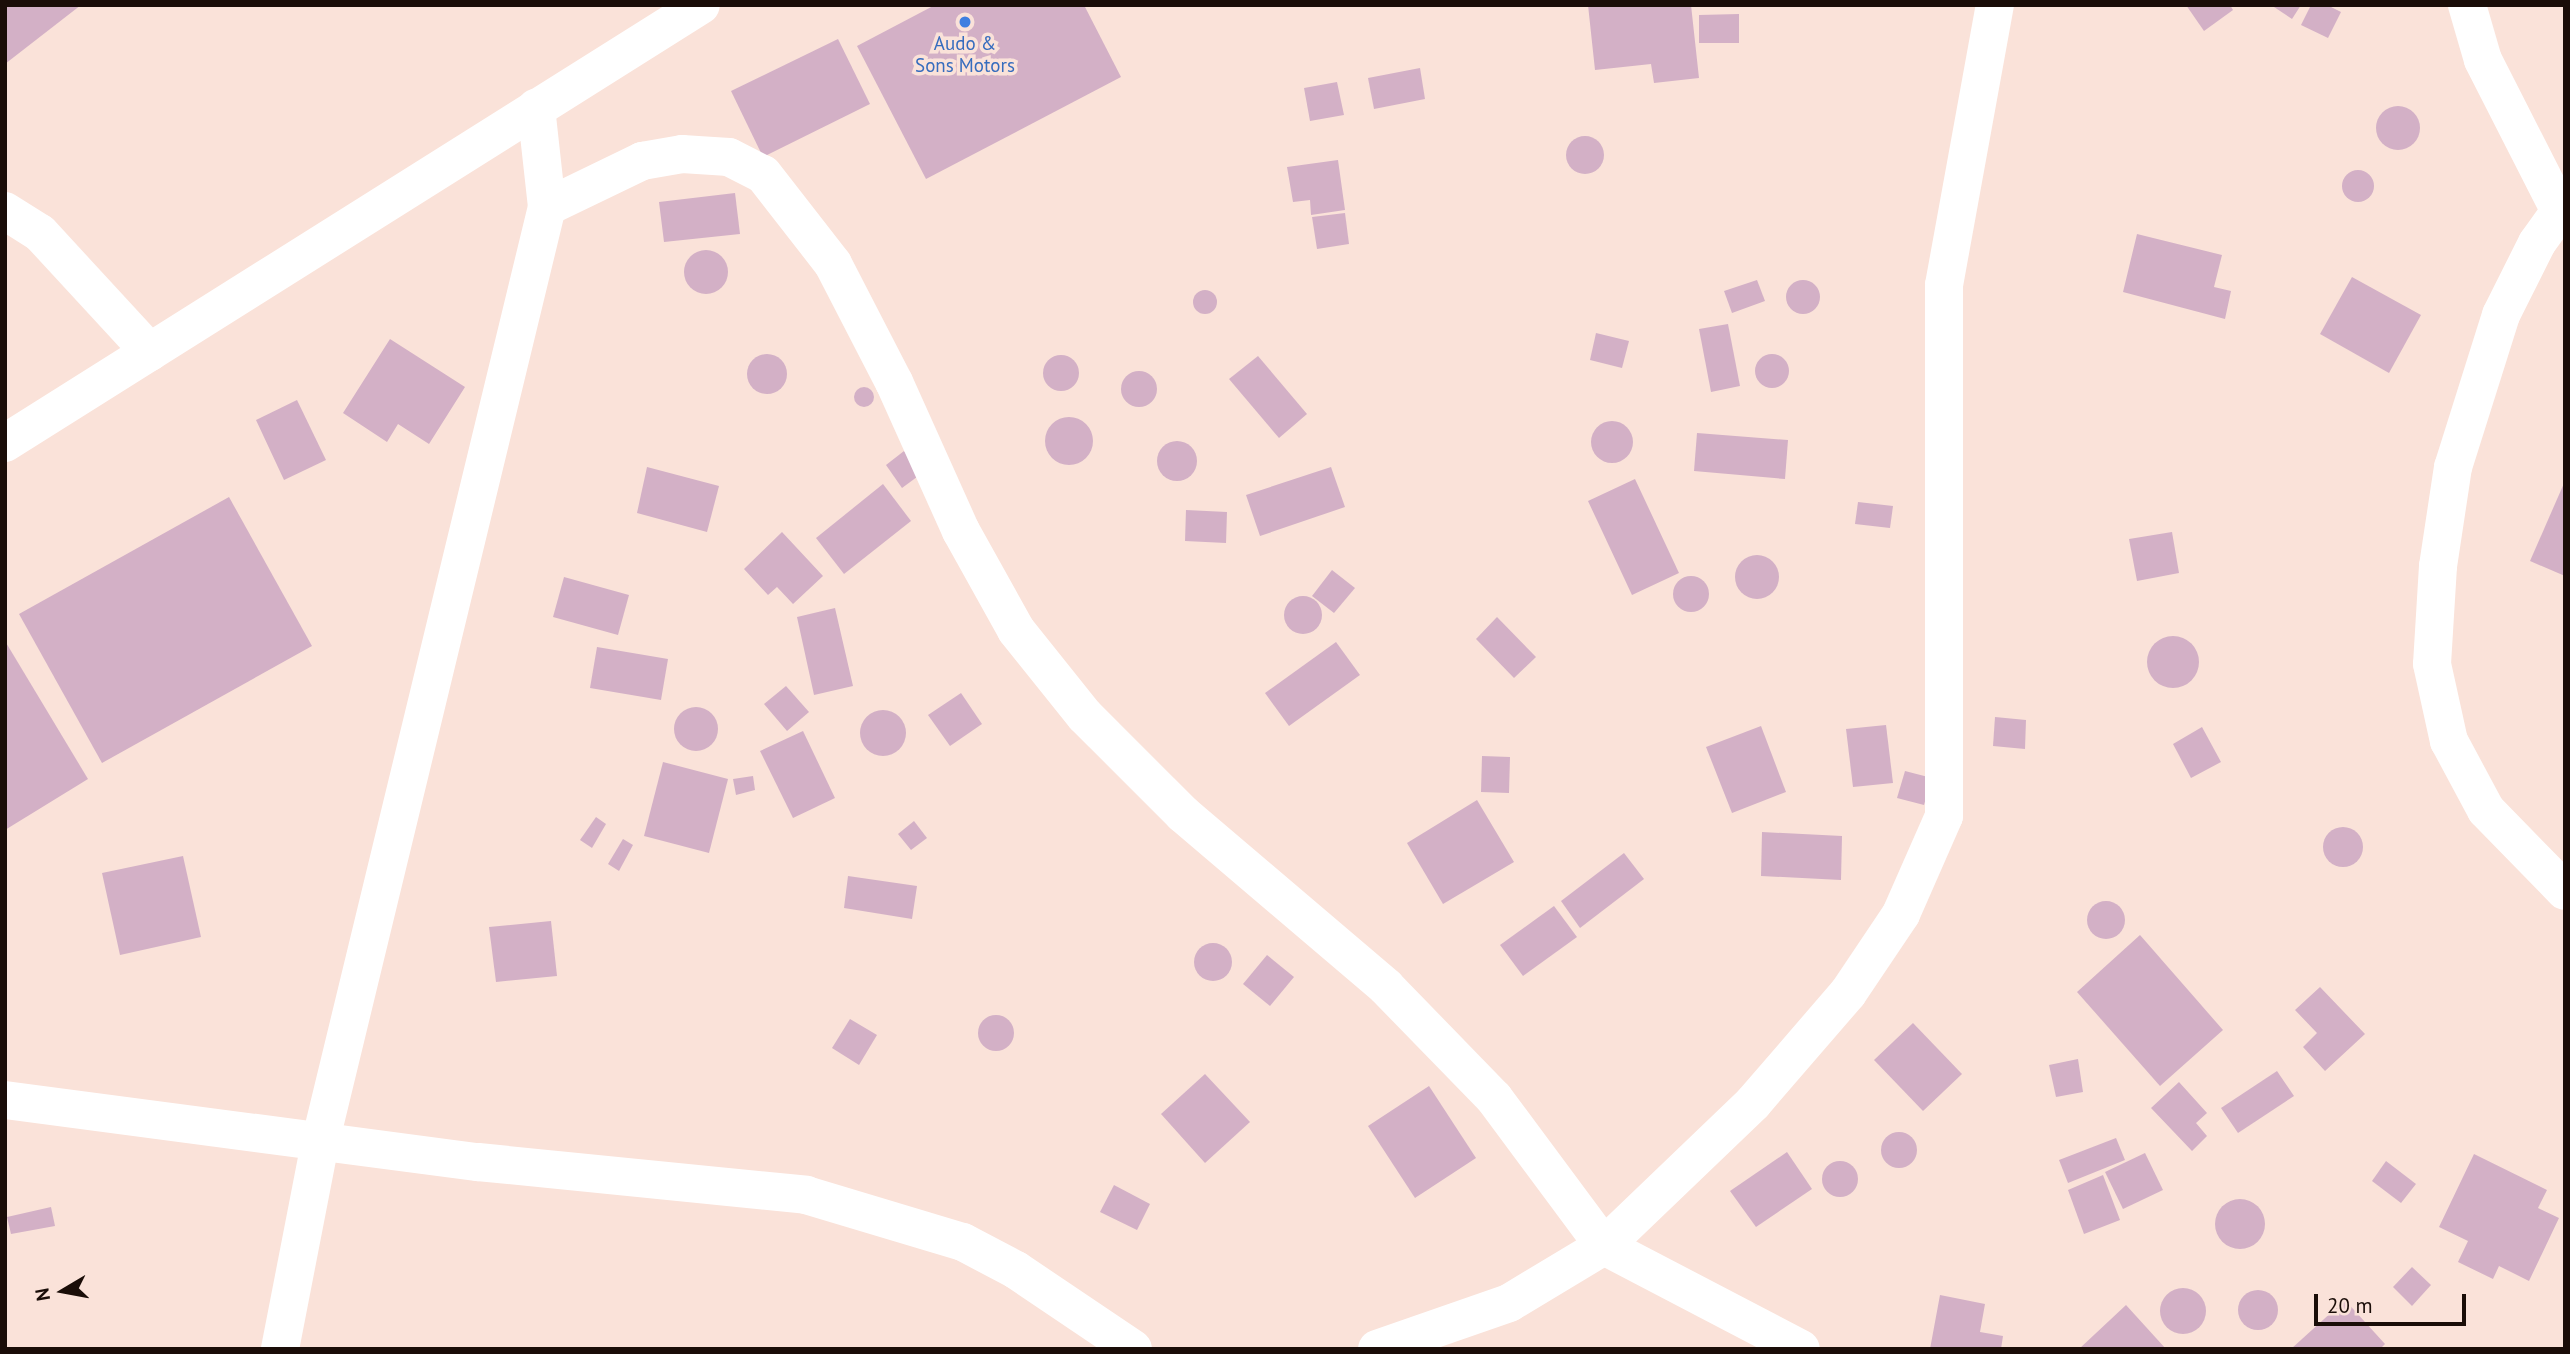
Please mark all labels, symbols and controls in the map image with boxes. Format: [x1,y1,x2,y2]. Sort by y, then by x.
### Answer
marker: Audo & Sons Motors [957,14,973,30]
place label: Audo & Sons Motors [915,33,1015,77]
north arrow [28,1256,98,1326]
scale bar [2318,1280,2470,1324]
text: N [29,1286,55,1303]
text: 20 m [2327,1292,2373,1319]

